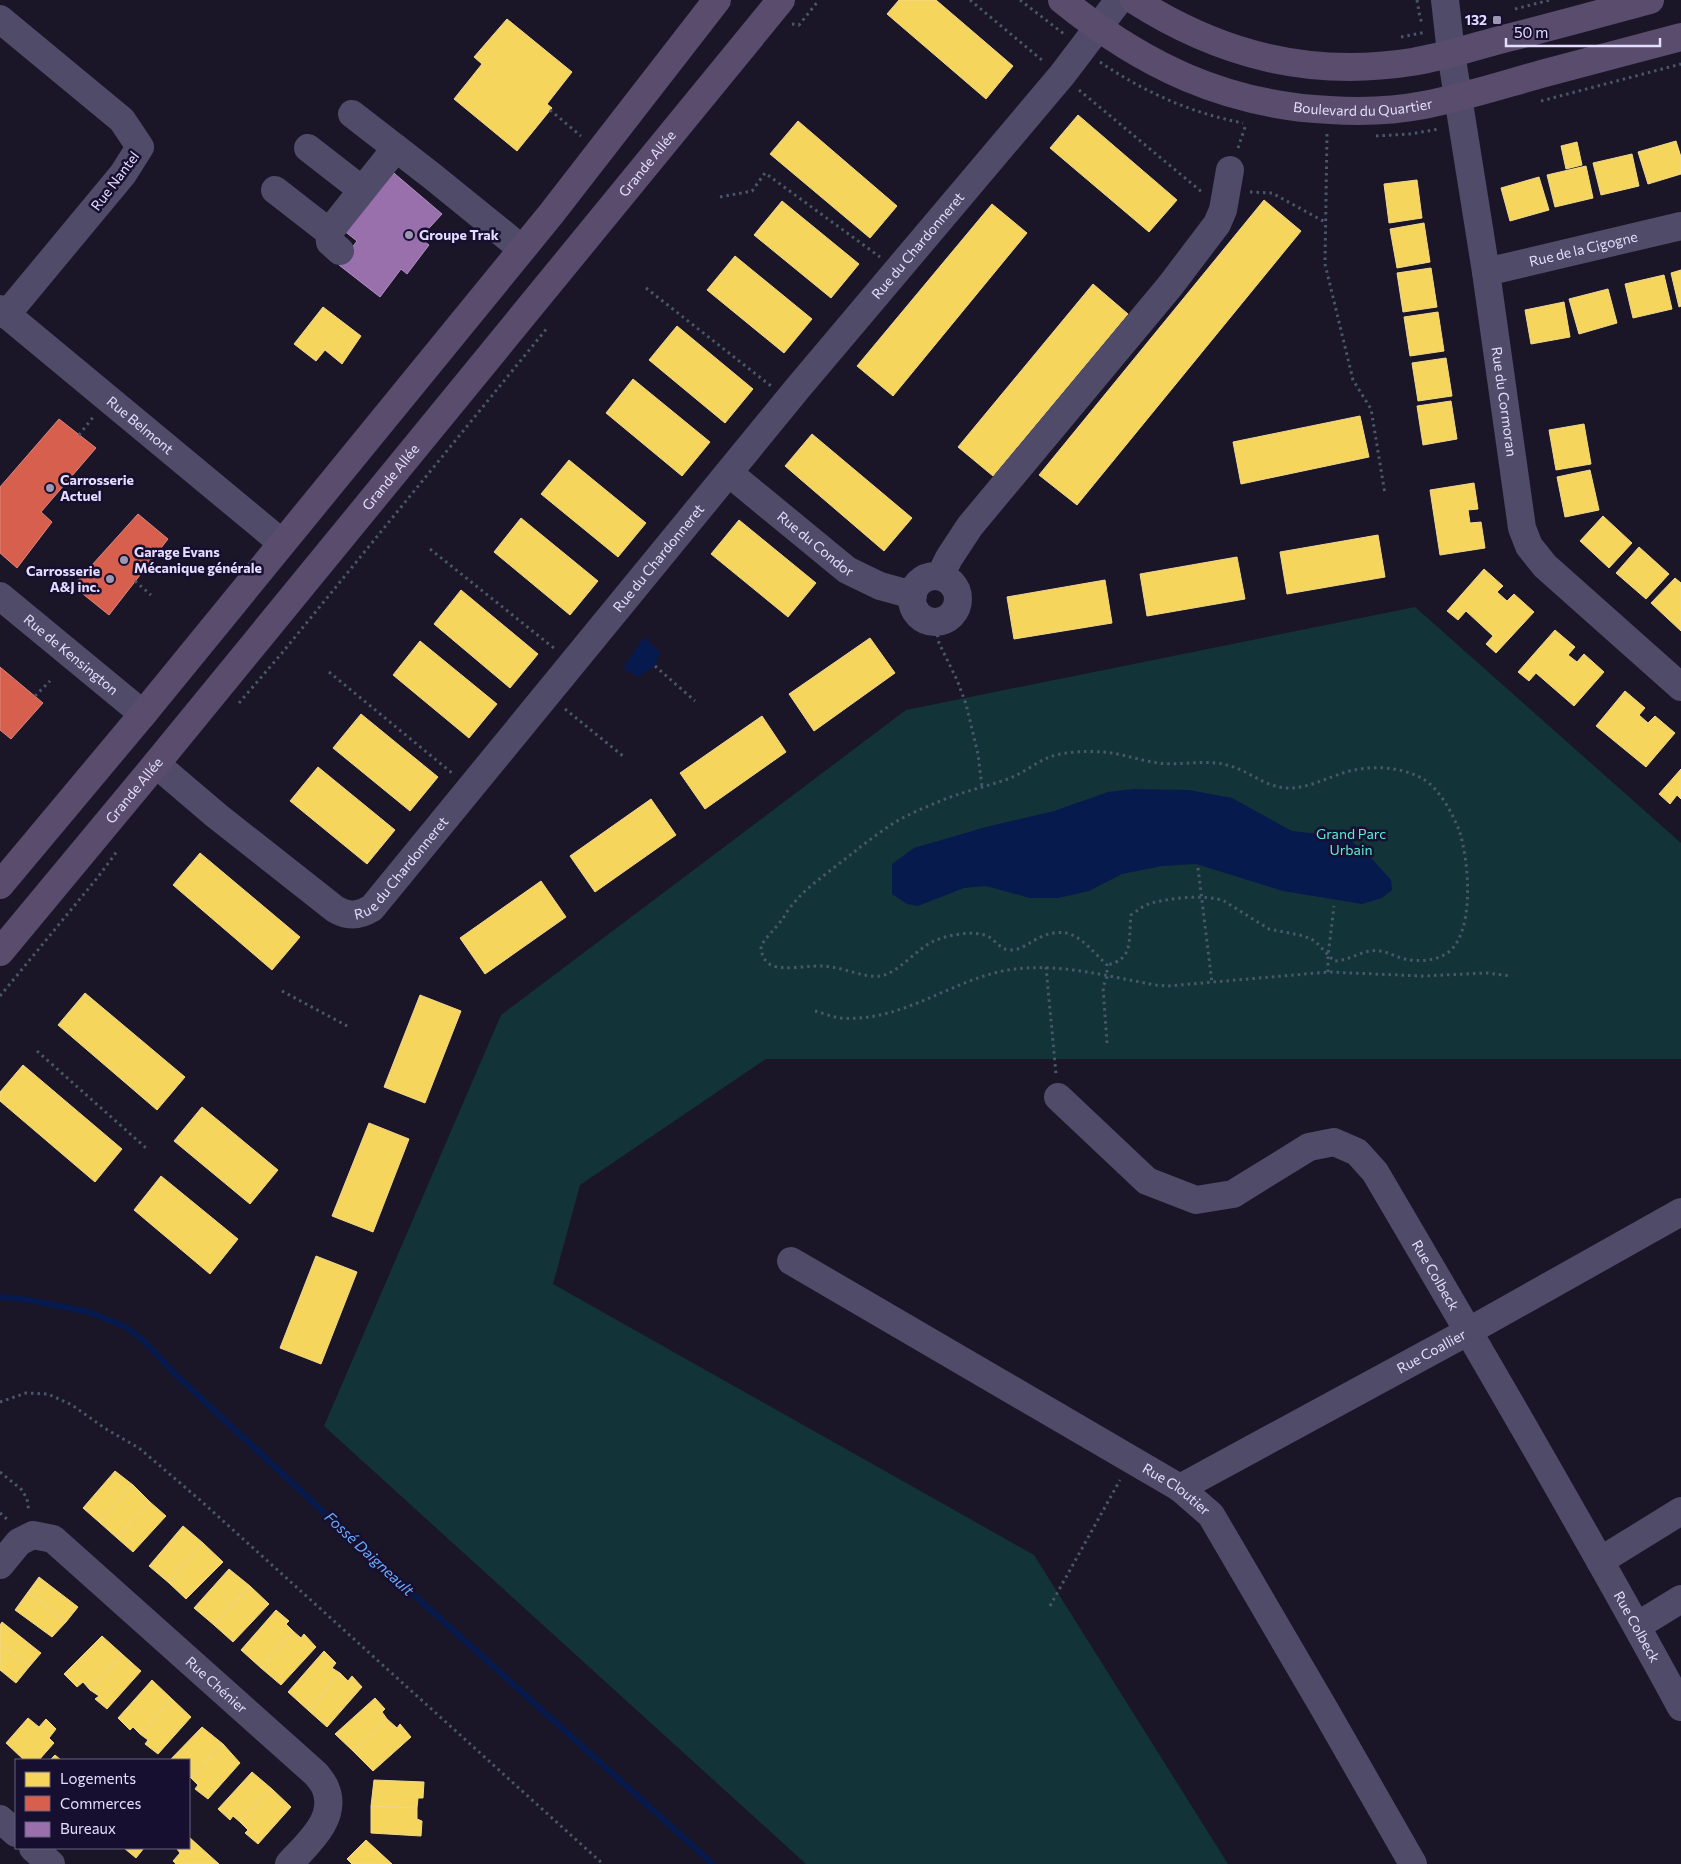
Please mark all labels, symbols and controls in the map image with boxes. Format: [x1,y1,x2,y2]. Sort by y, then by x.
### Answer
place label: 132 [1465,11,1487,28]
marker: 132 [1491,14,1503,26]
scale bar [1506,15,1660,47]
text: 50 m [1514,23,1548,41]
street label: Boulevard du Quartier [1292,94,1434,119]
street label: Grande Allée [615,127,679,200]
street label: Rue Nantel [87,148,142,214]
street label: Rue du Chardonneret [868,188,968,302]
place label: Groupe Trak [419,226,499,243]
street label: Rue de la Cigogne [1527,228,1639,270]
marker: Groupe Trak [403,229,415,241]
street label: Rue du Cormoran [1489,345,1521,458]
street label: Rue Belmont [104,392,177,458]
street label: Grande Allée [358,440,423,513]
place label: Carrosserie Actuel [60,471,134,504]
marker: Carrosserie Actuel [44,482,56,494]
street label: Rue du Chardonneret [609,500,707,615]
street label: Rue du Condor [774,507,857,580]
place label: Garage Evans Mécanique générale [134,543,262,576]
marker: Garage Evans Mécanique générale [118,554,130,566]
place label: Carrosserie A&J inc. [26,562,100,595]
marker: Carrosserie A&J inc. [104,573,116,585]
street label: Rue de Kensington [21,610,122,698]
street label: Grande Allée [101,754,166,827]
street label: Rue du Chardonneret [352,813,452,923]
park label: Grand Parc Urbain [1316,825,1386,858]
street label: Rue Colbeck [1409,1237,1463,1314]
street label: Rue Coallier [1394,1325,1469,1377]
street label: Rue Cloutier [1140,1459,1214,1519]
water label: Fossé Daigneault [321,1507,419,1600]
street label: Rue Colbeck [1611,1588,1664,1666]
street label: Rue Chénier [182,1653,251,1717]
legend [15,1759,190,1849]
text: Logements [60,1769,136,1787]
text: Commerces [60,1794,141,1812]
text: Bureaux [60,1819,116,1837]

